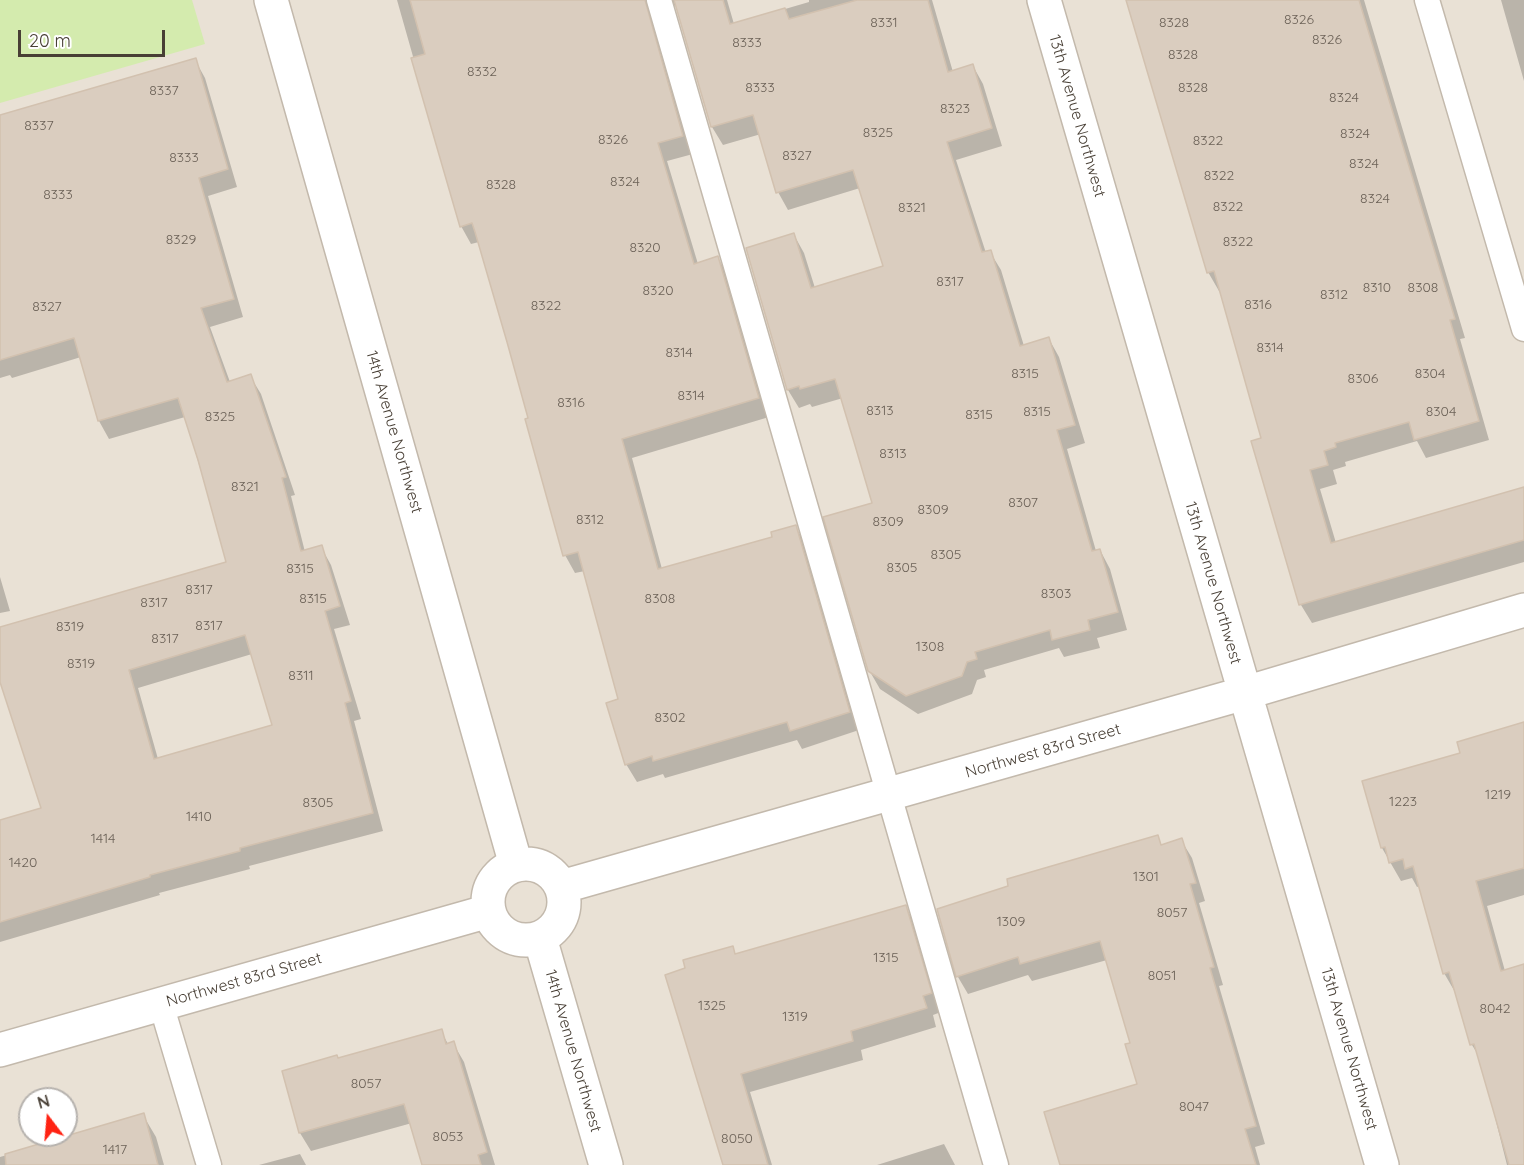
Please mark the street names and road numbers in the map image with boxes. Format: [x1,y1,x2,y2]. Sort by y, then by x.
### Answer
street label: 13th Avenue Northwest [1045,32,1109,200]
street label: 14th Avenue Northwest [362,349,426,515]
street label: 13th Avenue Northwest [1181,499,1245,667]
street label: Northwest 83rd Street [963,720,1123,782]
street label: Northwest 83rd Street [164,949,324,1011]
street label: 13th Avenue Northwest [1317,965,1381,1133]
street label: 14th Avenue Northwest [541,968,605,1134]

